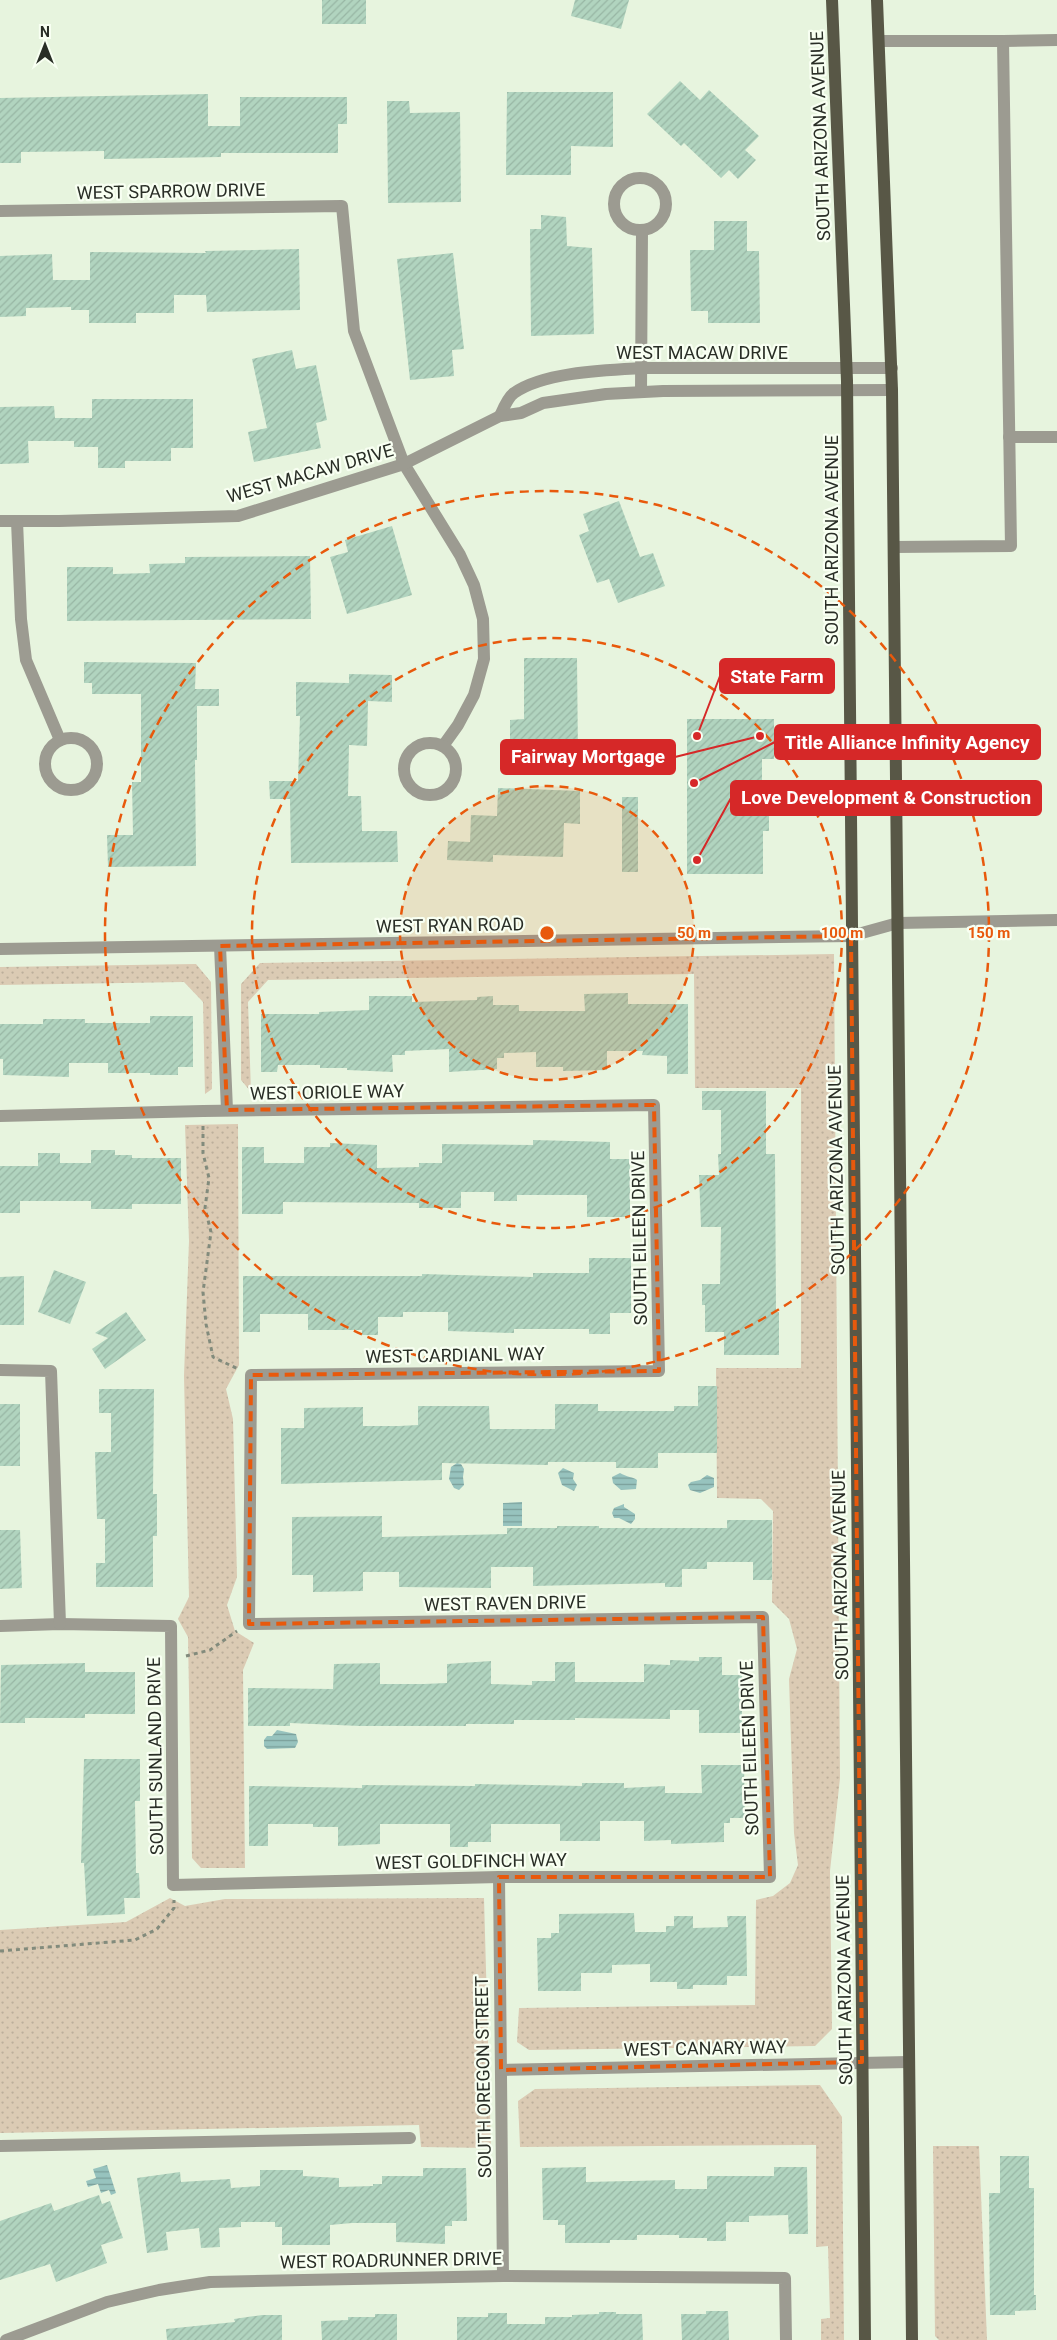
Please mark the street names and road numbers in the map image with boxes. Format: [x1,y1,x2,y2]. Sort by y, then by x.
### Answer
street label: SOUTH ARIZONA AVENUE [806,31,834,241]
street label: WEST SPARROW DRIVE [76,179,266,203]
street label: WEST MACAW DRIVE [616,342,788,363]
street label: SOUTH ARIZONA AVENUE [821,435,842,645]
street label: WEST MACAW DRIVE [224,439,396,507]
street label: WEST RYAN ROAD [376,913,524,937]
street label: SOUTH ARIZONA AVENUE [824,1065,848,1275]
street label: WEST ORIOLE WAY [250,1080,404,1104]
street label: SOUTH EILEEN DRIVE [627,1150,651,1326]
street label: WEST CARDIANL WAY [365,1343,545,1367]
street label: SOUTH ARIZONA AVENUE [828,1470,852,1680]
street label: WEST RAVEN DRIVE [424,1591,586,1615]
street label: SOUTH SUNLAND DRIVE [143,1657,167,1855]
street label: SOUTH EILEEN DRIVE [735,1660,763,1836]
street label: WEST GOLDFINCH WAY [375,1849,567,1873]
street label: SOUTH ARIZONA AVENUE [832,1875,856,2085]
street label: SOUTH OREGON STREET [471,1975,495,2178]
street label: WEST CANARY WAY [623,2036,787,2060]
street label: WEST ROADRUNNER DRIVE [280,2248,502,2272]

